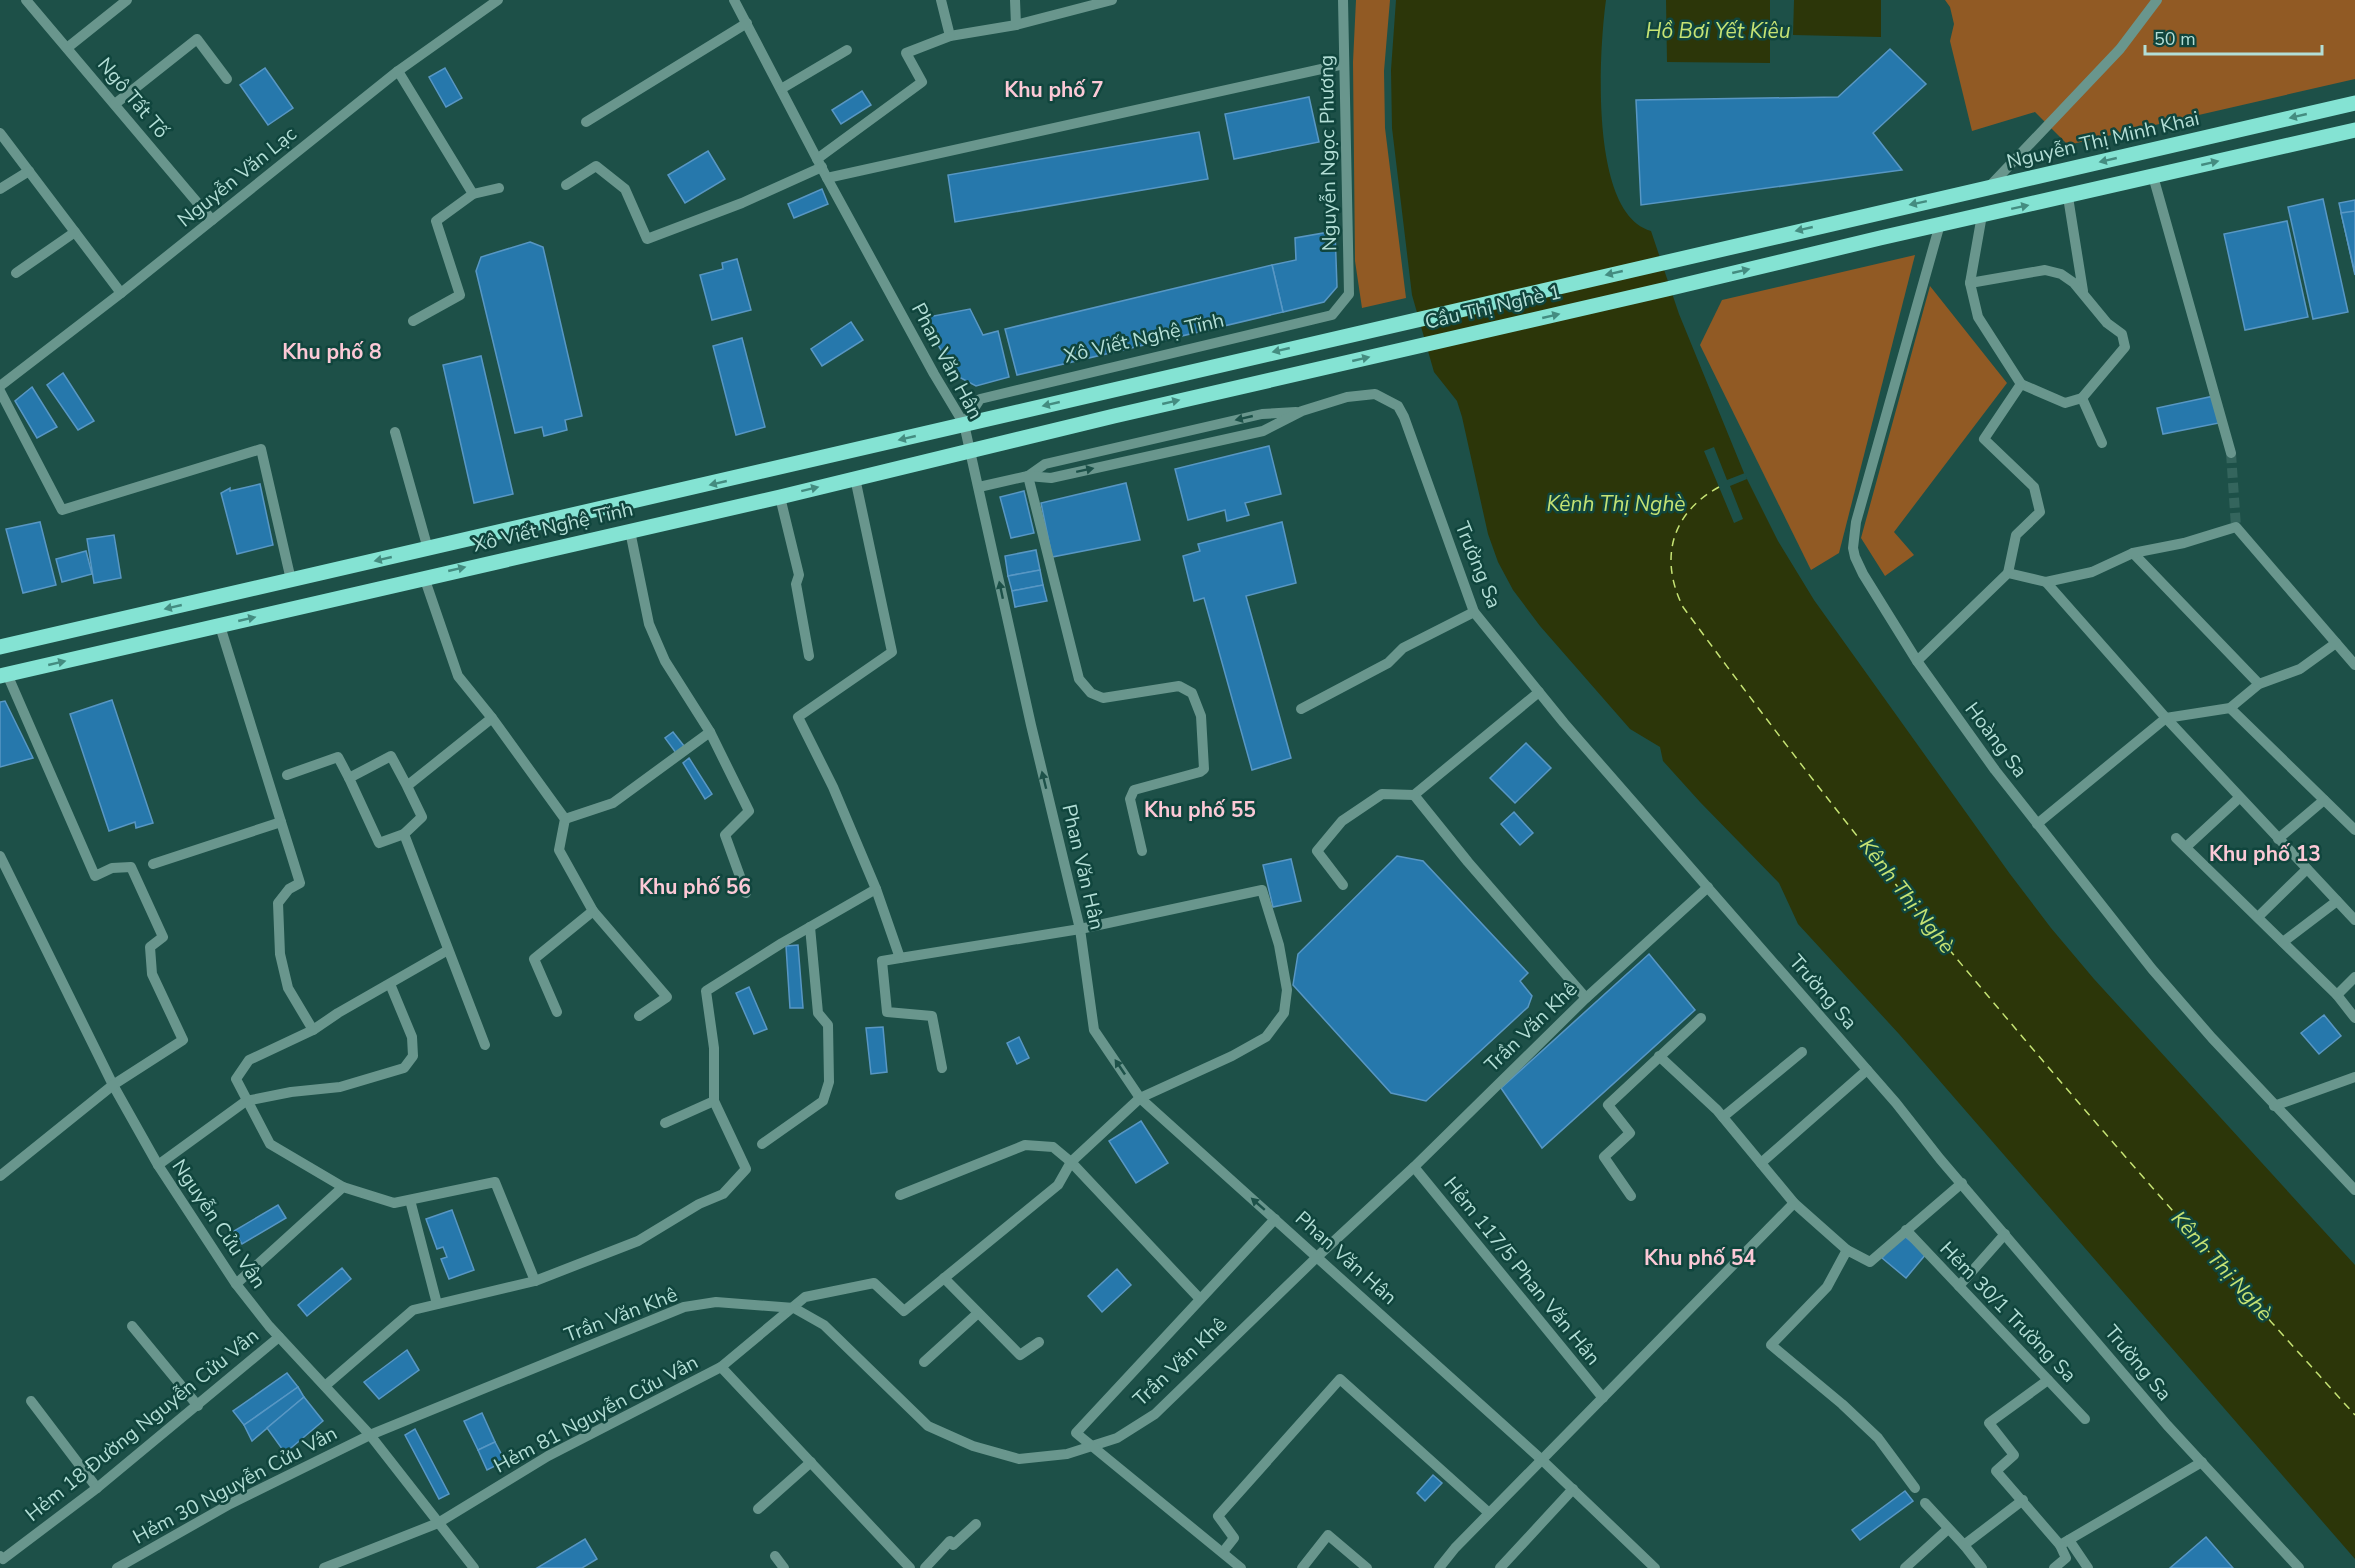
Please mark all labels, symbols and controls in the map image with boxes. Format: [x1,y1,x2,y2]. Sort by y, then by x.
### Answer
water label: Hồ Bơi Yết Kiêu [1646,17,1790,45]
scale bar [2145,18,2322,56]
text: 50 m [2154,27,2196,51]
street label: Ngô Tất Tố [91,52,175,144]
street label: Nguyễn Ngọc Phương [1313,55,1343,251]
district label: Khu phố 7 [1004,76,1104,104]
street label: Nguyễn Thị Minh Khai [2004,105,2202,175]
one-way arrow [2289,112,2307,122]
street label: Nguyễn Văn Lạc [172,121,302,233]
one-way arrow [2098,156,2117,165]
one-way arrow [2201,158,2220,168]
one-way arrow [1908,199,1927,208]
one-way arrow [2010,202,2029,212]
one-way arrow [1794,225,1813,234]
one-way arrow [1732,266,1750,276]
one-way arrow [1604,269,1623,278]
street label: Cầu Thị Nghè 1 [1422,278,1564,336]
street label: Phan Văn Hân [905,298,989,424]
street label: Xô Viết Nghệ Tĩnh [1061,306,1227,370]
one-way arrow [1542,310,1560,320]
district label: Khu phố 8 [282,338,382,366]
one-way arrow [1271,346,1290,356]
one-way arrow [1352,354,1371,363]
one-way arrow [1162,397,1180,407]
one-way arrow [1042,399,1061,409]
one-way arrow [1235,414,1254,423]
one-way arrow [898,433,917,443]
one-way arrow [1076,465,1094,475]
one-way arrow [708,478,727,488]
one-way arrow [801,484,819,494]
water label: Kênh Thị Nghè [1546,490,1686,518]
street label: Xô Viết Nghệ Tĩnh [470,495,636,559]
street label: Trường Sa [1448,518,1508,612]
one-way arrow [374,555,393,564]
one-way arrow [448,564,467,574]
one-way arrow [996,581,1006,599]
one-way arrow [163,603,182,612]
one-way arrow [238,614,257,623]
one-way arrow [48,657,66,667]
street label: Hoàng Sa [1959,697,2033,783]
one-way arrow [1039,771,1049,790]
district label: Khu phố 55 [1144,796,1256,824]
street label: Phan Văn Hân [1055,802,1111,932]
water label: Kênh Thị Nghè [1853,833,1961,959]
district label: Khu phố 13 [2209,840,2321,868]
district label: Khu phố 56 [639,873,751,901]
street label: Trường Sa [1783,949,1863,1035]
street label: Trần Văn Khê [1479,976,1583,1078]
one-way arrow [1114,1060,1126,1076]
street label: Nguyễn Cửu Vân [166,1154,272,1294]
street label: Hẻm 117/5 Phan Văn Hân [1438,1171,1606,1371]
one-way arrow [1251,1198,1266,1211]
street label: Phan Văn Hân [1289,1205,1403,1311]
water label: Kênh Thị Nghè [2165,1205,2279,1327]
street label: Hẻm 30/1 Trường Sa [1934,1236,2082,1388]
district label: Khu phố 54 [1644,1244,1756,1272]
street label: Trần Văn Khê [561,1281,681,1349]
street label: Trần Văn Khê [1127,1312,1233,1412]
street label: Trường Sa [2098,1319,2178,1407]
street label: Hẻm 18 Đường Nguyễn Cửu Vân [20,1322,264,1528]
street label: Hẻm 81 Nguyễn Cửu Vân [489,1349,703,1479]
street label: Hẻm 30 Nguyễn Cửu Vân [128,1420,342,1550]

